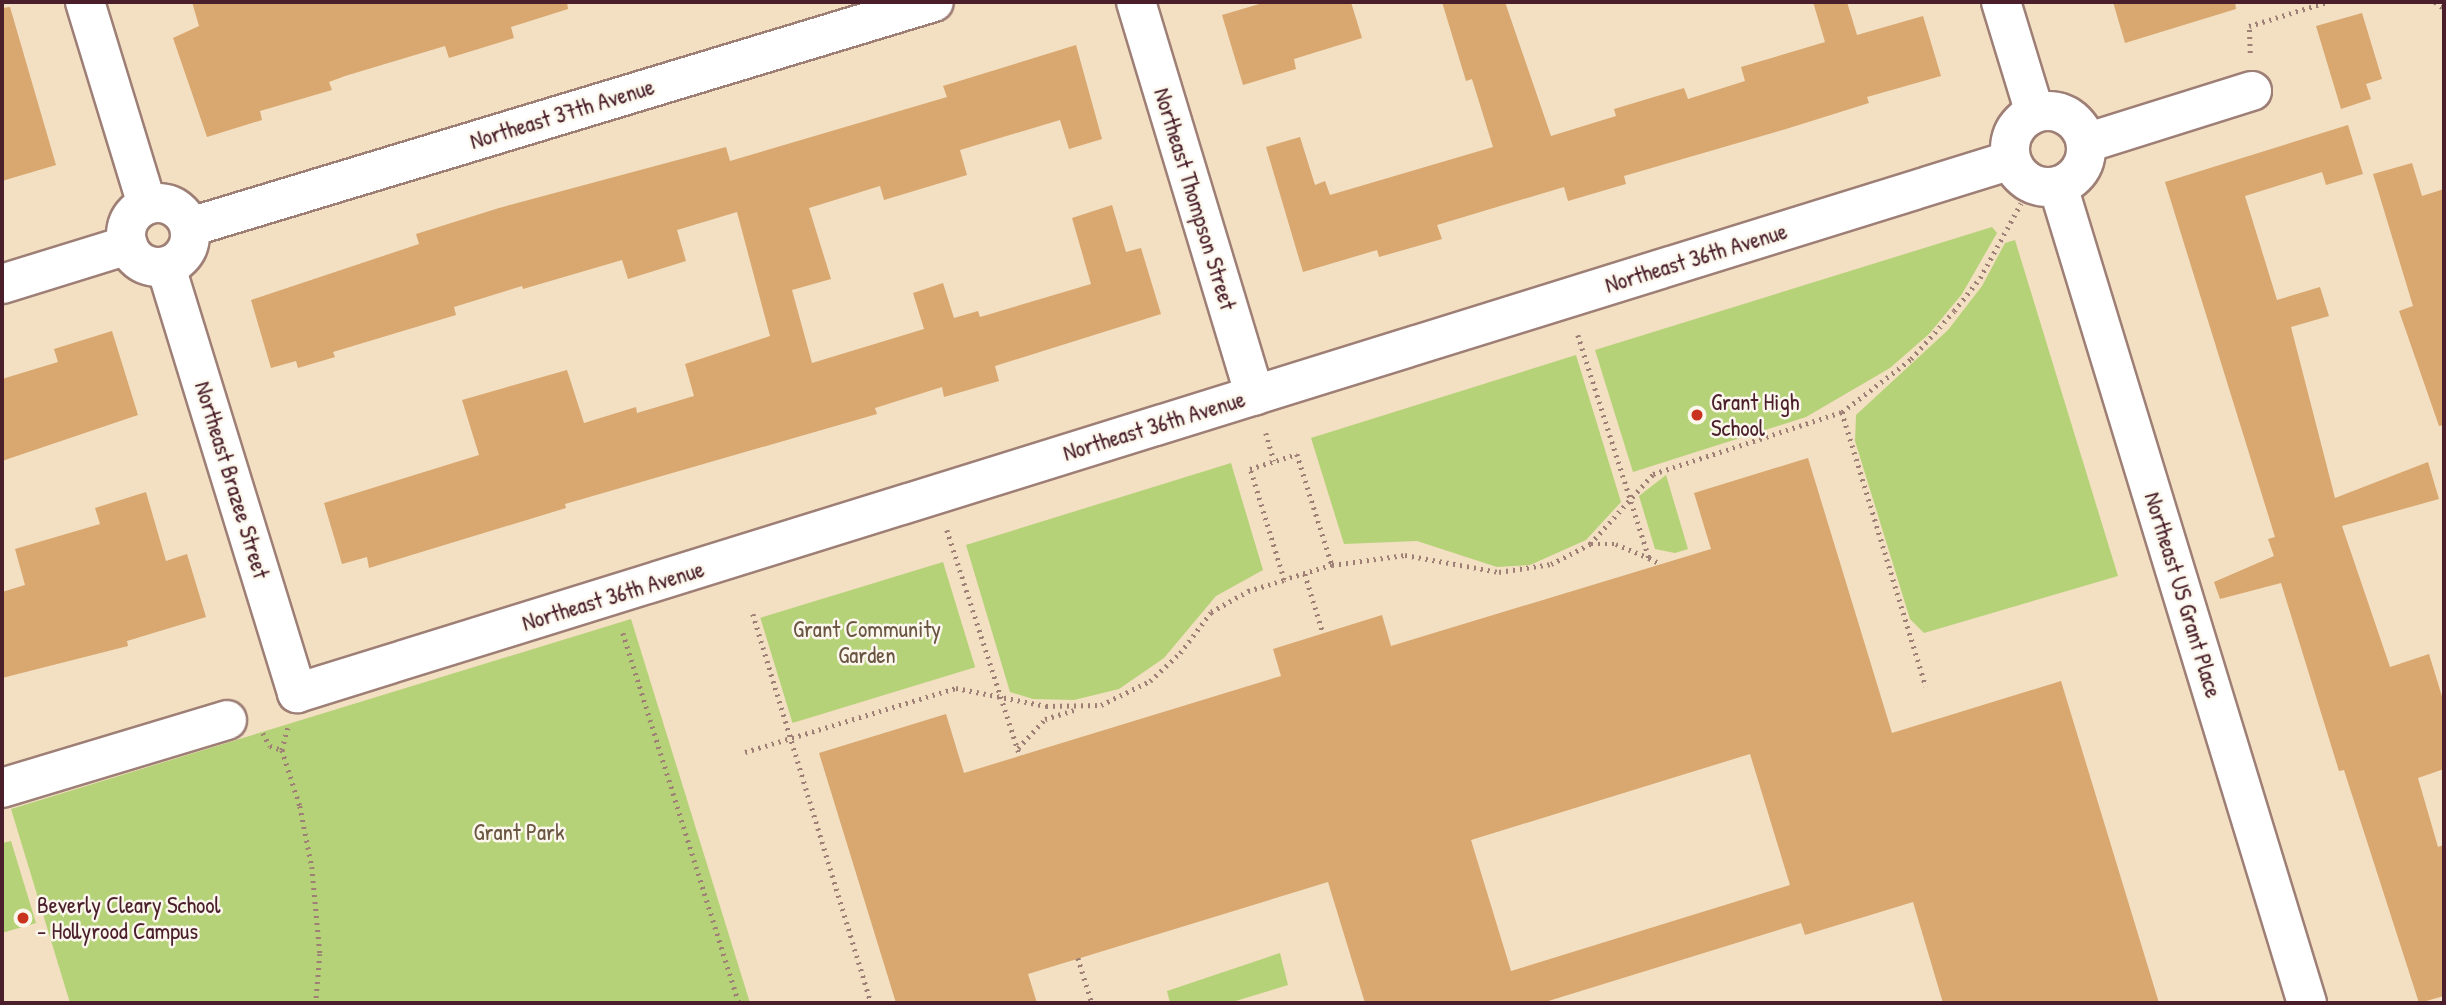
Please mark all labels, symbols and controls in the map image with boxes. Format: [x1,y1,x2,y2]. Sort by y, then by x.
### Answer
street label: Northeast 37th Avenue [467,73,657,155]
street label: Northeast Thompson Street [1148,85,1242,313]
street label: Northeast 36th Avenue [1602,217,1790,299]
street label: Northeast Brazee Street [189,378,275,582]
street label: Northeast 36th Avenue [1060,385,1248,467]
place label: Grant High School [1711,388,1799,442]
marker: Grant High School [1689,407,1705,423]
street label: Northeast US Grant Place [2139,489,2227,701]
street label: Northeast 36th Avenue [519,555,707,637]
park label: Grant Community Garden [793,615,941,669]
park label: Grant Park [474,818,564,846]
place label: Beverly Cleary School - Hollyrood Campus [37,891,221,945]
marker: Beverly Cleary School - Hollyrood Campus [15,910,31,926]

